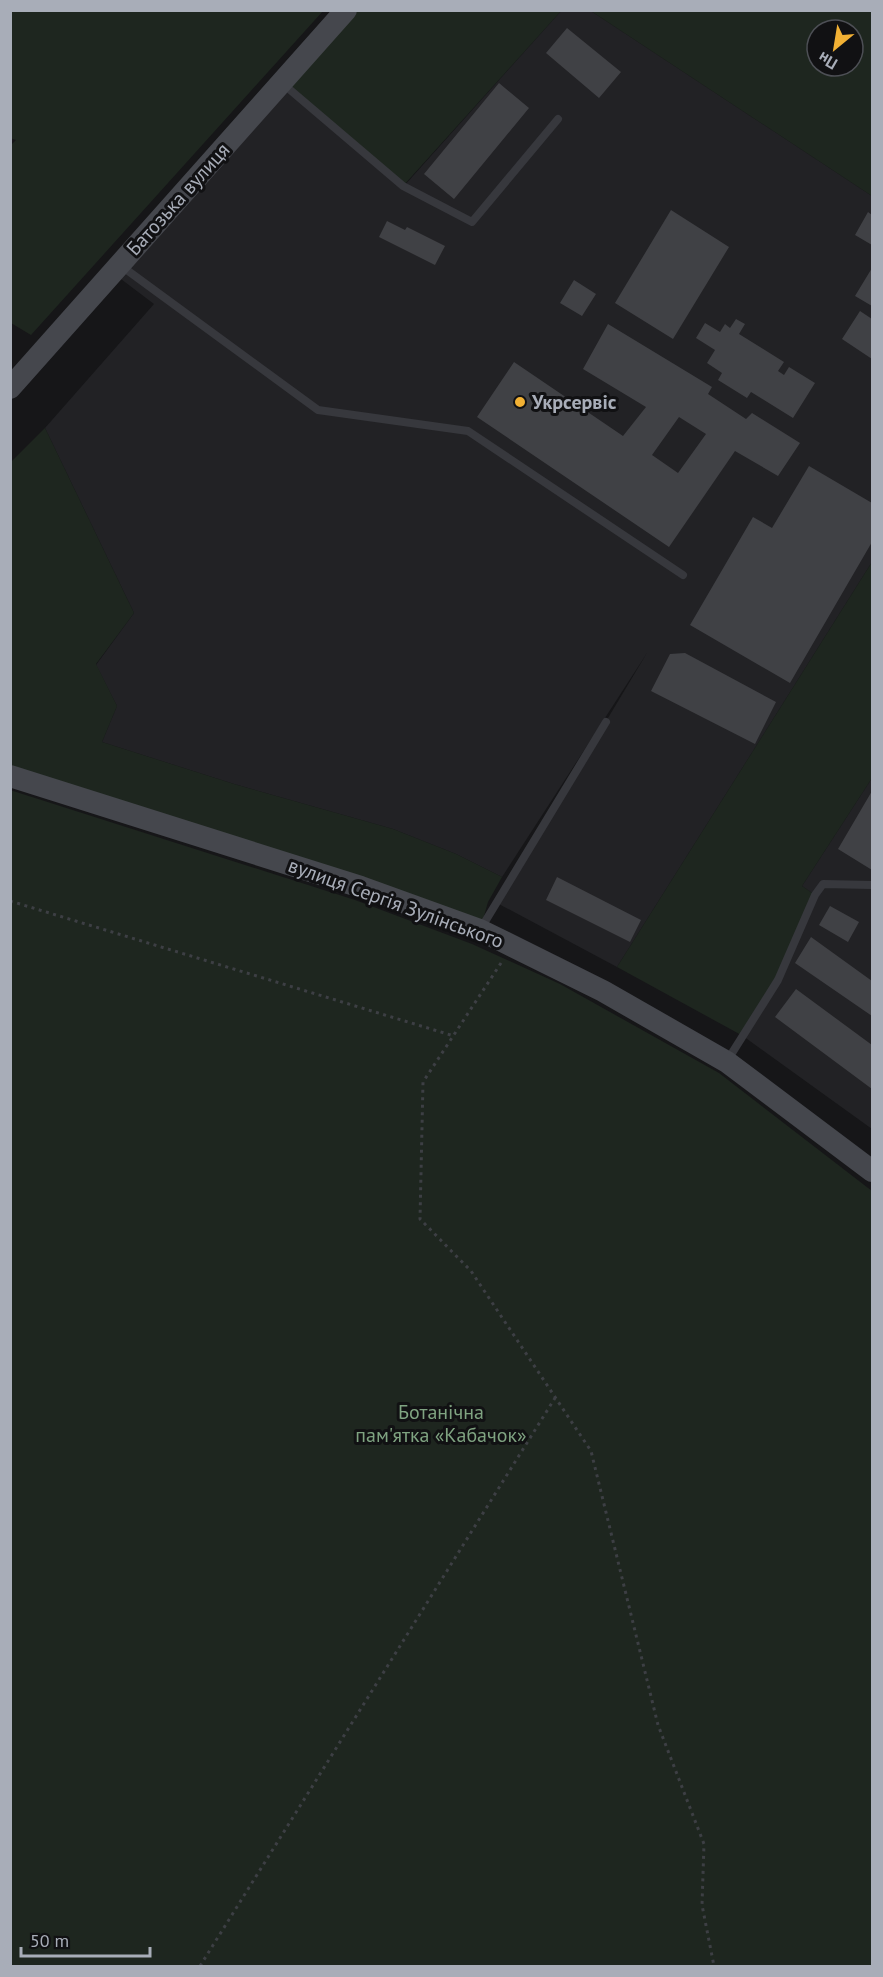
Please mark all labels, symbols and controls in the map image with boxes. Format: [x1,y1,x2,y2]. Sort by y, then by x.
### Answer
north arrow [805,18,865,78]
text: Пн [814,48,841,74]
street label: Батозька вулиця [121,137,235,261]
place label: Укрсервіс [531,389,617,415]
marker: Укрсервіс [513,395,527,409]
street label: вулиця Сергія Зулінського [285,852,507,954]
park label: Ботанічна пам'ятка «Кабачок» [355,1399,527,1448]
scale bar [21,1920,150,1958]
text: 50 m [30,1929,69,1952]

